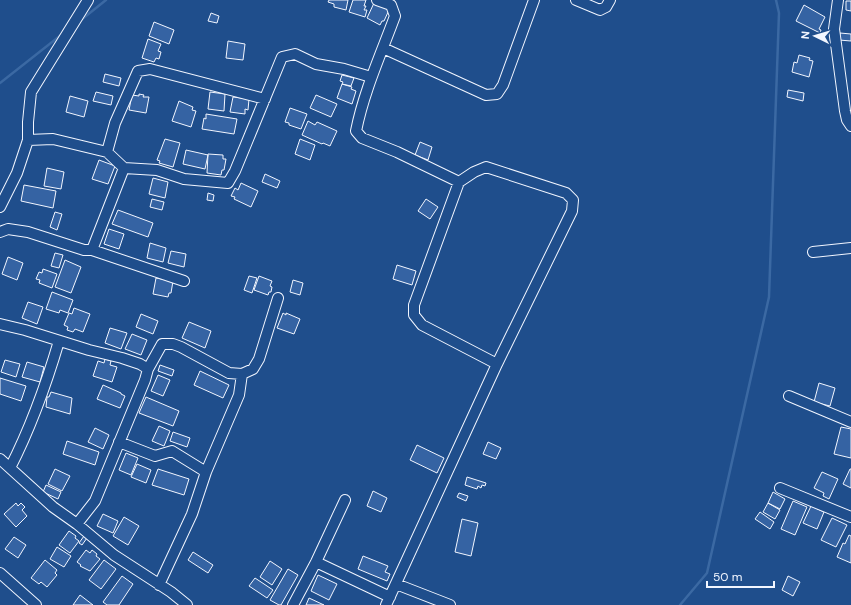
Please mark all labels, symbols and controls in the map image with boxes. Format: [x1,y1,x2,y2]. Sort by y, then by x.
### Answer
north arrow [795,16,835,56]
text: N [798,31,812,40]
scale bar [707,563,774,589]
text: 50 m [713,569,742,585]

